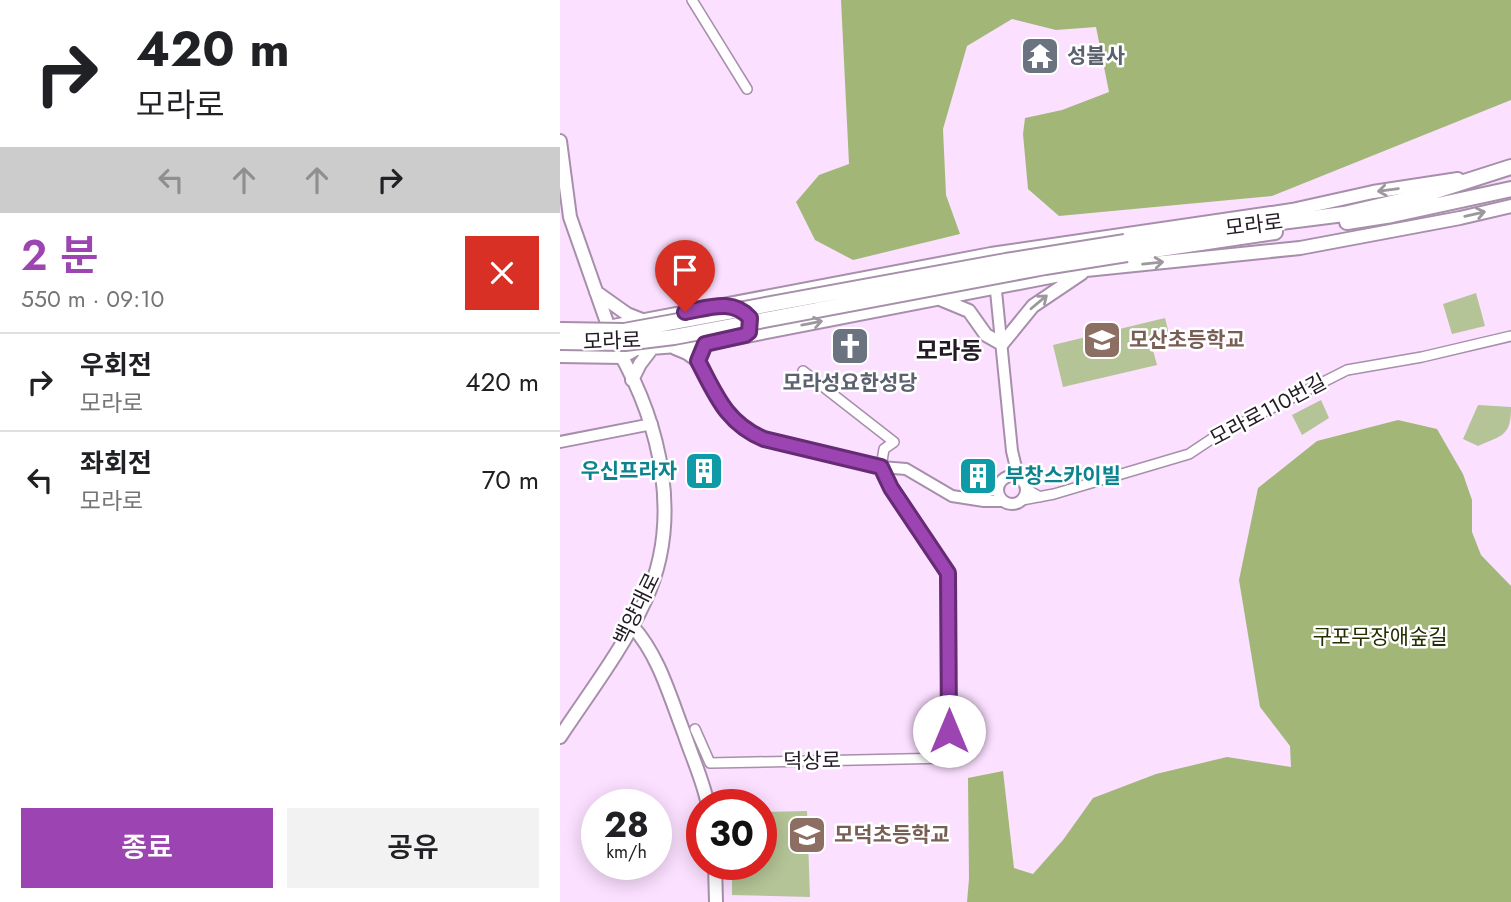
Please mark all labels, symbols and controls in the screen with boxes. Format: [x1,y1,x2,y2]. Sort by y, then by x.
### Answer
text: 420 m [136,14,290,84]
icon: right [21,28,112,119]
temple icon: 성불사 [1019,35,1061,77]
place label: 성불사 [1067,41,1125,71]
text: 모라로 [136,82,224,128]
icon: left [152,161,190,199]
icon: ahead [225,161,263,199]
icon: ahead [298,161,336,199]
icon: right [371,161,409,199]
one-way arrow [1377,183,1400,196]
street label: 모라로 [1223,207,1285,243]
one-way arrow [1463,207,1486,221]
text: 2 분 [21,225,99,286]
button: close [465,236,539,310]
pin [655,240,715,312]
icon: arrive [666,251,704,289]
one-way arrow [1142,256,1164,269]
text: 550 m · 09:10 [21,282,164,316]
one-way arrow [1029,294,1047,310]
one-way arrow [800,315,823,329]
school or university icon: 모산초등학교 [1081,319,1123,361]
street label: 모라로 [583,325,641,357]
church icon: 모라성요한성당 [829,325,871,367]
place label: 모산초등학교 [1129,325,1245,355]
district label: 모라동 [916,333,982,368]
text: 우회전 [80,346,152,384]
icon: right [21,363,59,401]
text: 420 m [465,363,539,401]
street label: 모라로110번길 [1204,367,1332,453]
place label: 모라성요한성당 [782,368,918,398]
text: 모라로 [80,386,143,420]
text: 좌회전 [80,444,152,482]
building icon: 우신프라자 [683,450,725,492]
building icon: 부창스카이빌 [957,455,999,497]
place label: 우신프라자 [580,456,677,486]
icon: left [21,461,59,499]
text: 70 m [482,461,539,499]
place label: 부창스카이빌 [1005,461,1121,491]
text: 모라로 [80,484,143,518]
street label: 백양대로 [607,568,667,650]
park label: 구포무장애숲길 [1312,622,1448,652]
position arrow [912,694,986,768]
street label: 덕상로 [783,745,841,777]
speed limit sign: 30 [686,789,777,880]
text: 28 [604,800,649,850]
button: 종료 [21,808,273,888]
button: 공유 [287,808,539,888]
school or university icon: 모덕초등학교 [786,814,828,856]
place label: 모덕초등학교 [834,820,950,850]
text: km/h [606,839,647,865]

